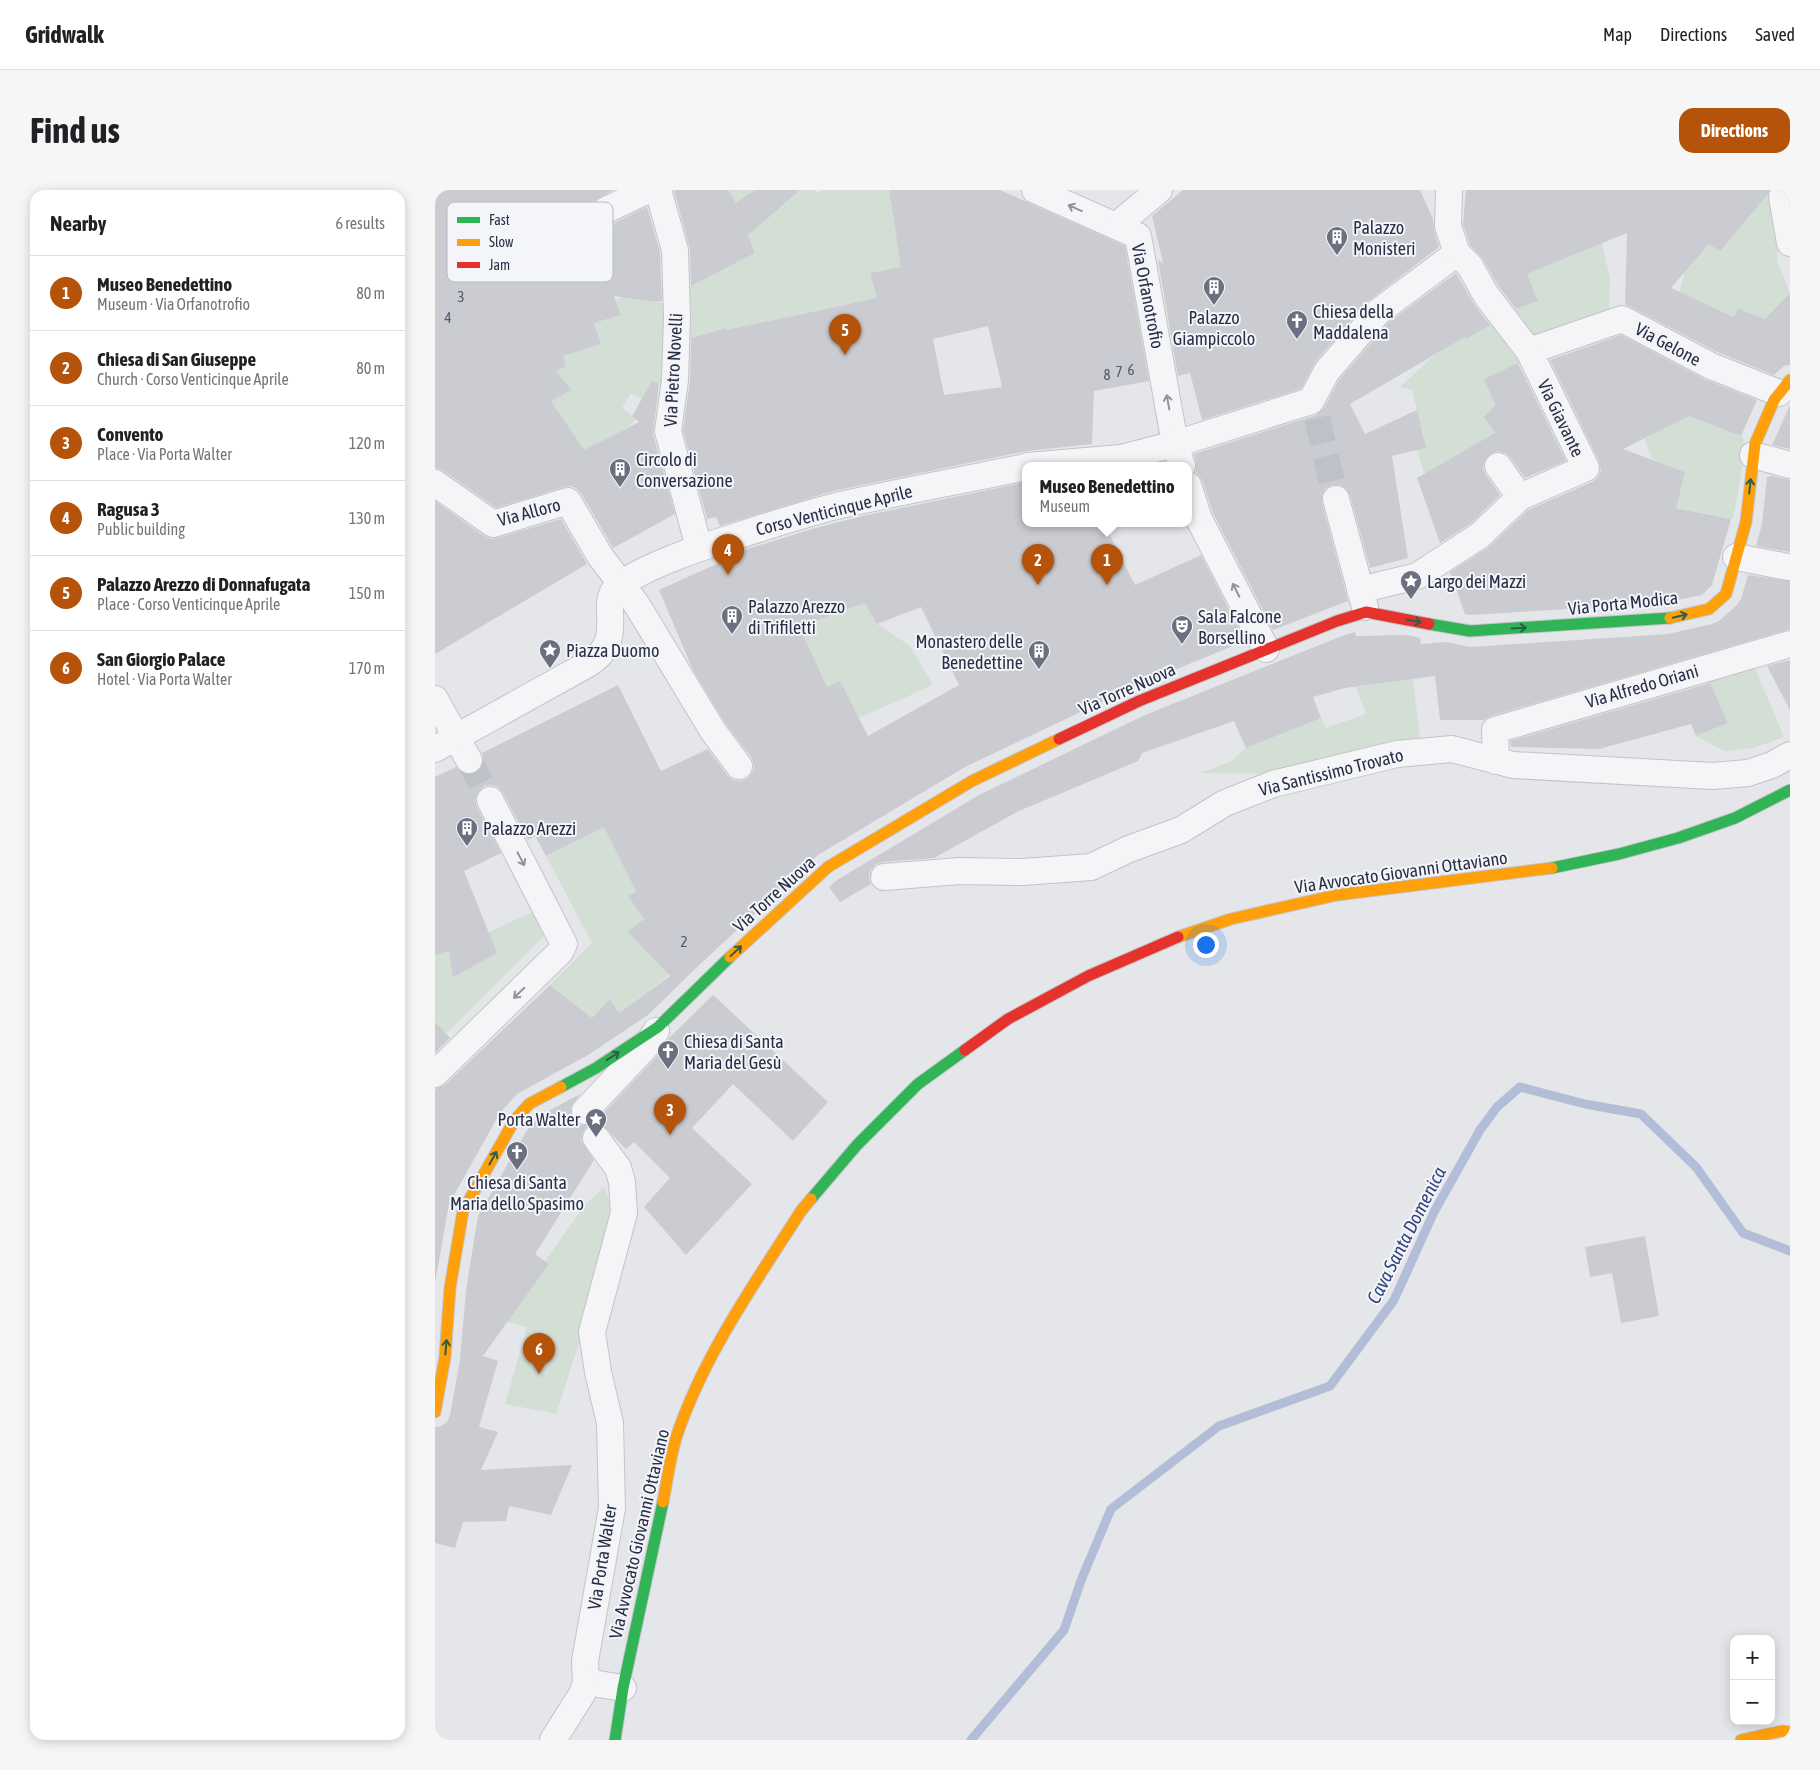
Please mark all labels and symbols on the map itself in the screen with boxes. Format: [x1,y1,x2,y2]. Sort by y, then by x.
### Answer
legend [447,202,613,282]
one-way arrow [1068,203,1083,213]
text: Fast [489,212,510,228]
place label: Palazzo Monisteri [1353,217,1415,259]
building icon: Palazzo Monisteri [1325,225,1349,256]
text: Slow [489,234,514,250]
street label: Via Orfanotrofio [1128,242,1168,350]
text: Jam [489,257,510,273]
building icon: Palazzo Giampiccolo [1202,275,1226,306]
house number: 3 [457,288,465,305]
place label: Chiesa della Maddalena [1313,301,1394,343]
place label: Palazzo Giampiccolo [1173,307,1255,349]
house number: 4 [444,309,452,326]
church icon: Chiesa della Maddalena [1285,309,1309,340]
street label: Via Pietro Novelli [660,313,686,427]
pin: 5 [829,314,861,355]
street label: Via Gelone [1632,318,1704,370]
house number: 6 [1127,361,1135,378]
house number: 7 [1115,363,1123,380]
house number: 8 [1103,366,1111,383]
street label: Via Giavante [1533,376,1589,460]
one-way arrow [1163,394,1173,410]
place label: Circolo di Conversazione [636,449,733,491]
building icon: Circolo di Conversazione [608,457,632,488]
one-way arrow [1745,479,1754,495]
street label: Corso Venticinque Aprile [754,480,914,540]
street label: Via Alloro [495,494,563,530]
pin: 4 [712,534,744,575]
pin: 2 [1022,544,1054,585]
pin: 1 [1091,544,1123,585]
place icon: Largo dei Mazzi [1399,569,1423,600]
place label: Largo dei Mazzi [1427,571,1526,592]
one-way arrow [1231,583,1240,598]
street label: Via Porta Modica [1567,587,1679,619]
place label: Palazzo Arezzo di Trifiletti [748,596,845,638]
building icon: Palazzo Arezzo di Trifiletti [720,604,744,635]
place label: Sala Falcone Borsellino [1198,606,1281,648]
one-way arrow [1672,611,1688,620]
theatre icon: Sala Falcone Borsellino [1170,614,1194,645]
one-way arrow [1406,617,1422,626]
one-way arrow [1510,624,1526,633]
place label: Monastero delle Benedettine [915,631,1023,673]
place icon: Piazza Duomo [538,638,562,669]
building icon: Monastero delle Benedettine [1027,639,1051,670]
place label: Piazza Duomo [566,640,659,661]
street label: Via Torre Nuova [1075,658,1179,720]
street label: Via Alfredo Oriani [1583,660,1701,712]
street label: Via Santissimo Trovato [1257,744,1405,800]
building icon: Palazzo Arezzi [455,816,479,847]
place label: Palazzo Arezzi [483,818,576,839]
street label: Via Avvocato Giovanni Ottaviano [1293,847,1509,897]
one-way arrow [517,851,526,866]
street label: Via Torre Nuova [728,852,820,936]
your location [1193,932,1219,958]
house number: 2 [680,933,688,950]
one-way arrow [730,945,743,957]
one-way arrow [512,987,525,999]
place label: Chiesa di Santa Maria del Gesù [684,1031,784,1073]
church icon: Chiesa di Santa Maria del Gesù [656,1039,680,1070]
one-way arrow [606,1051,620,1061]
pin: 3 [654,1094,686,1135]
place icon: Porta Walter [584,1107,608,1138]
place label: Porta Walter [498,1109,581,1130]
church icon: Chiesa di Santa Maria dello Spasimo [505,1140,529,1171]
one-way arrow [488,1151,498,1166]
water label: Cava Santa Domenica [1362,1163,1450,1307]
place label: Chiesa di Santa Maria dello Spasimo [450,1172,584,1214]
pin: 6 [523,1333,555,1374]
one-way arrow [441,1339,450,1355]
street label: Via Avvocato Giovanni Ottaviano [605,1427,673,1641]
street label: Via Porta Walter [583,1502,621,1611]

